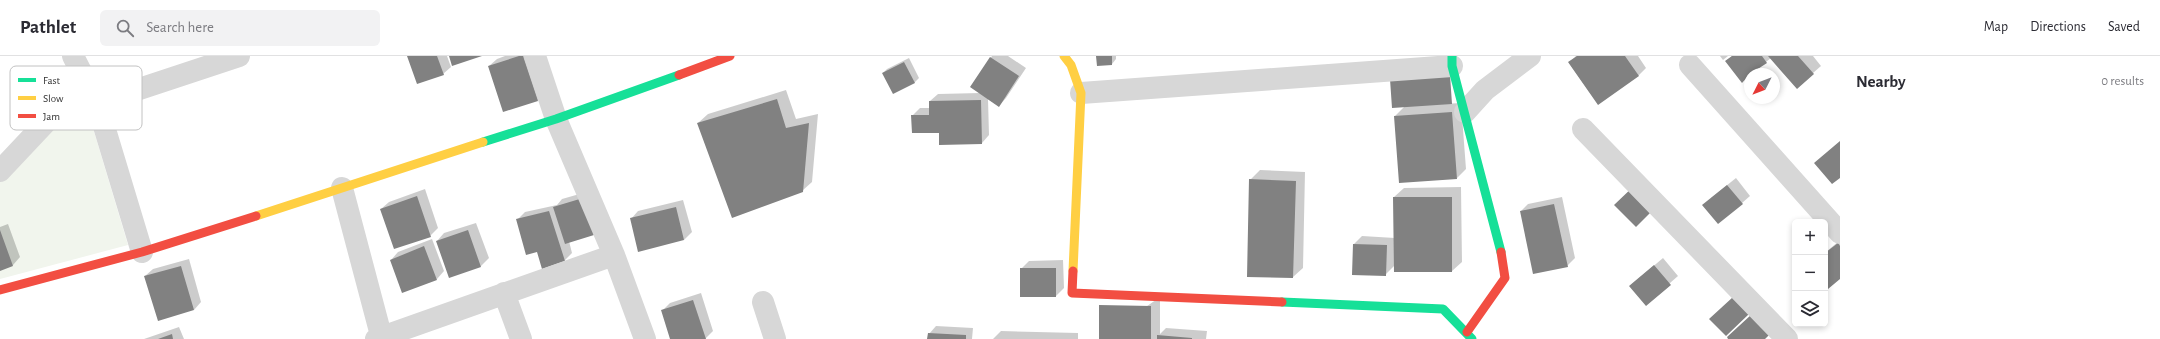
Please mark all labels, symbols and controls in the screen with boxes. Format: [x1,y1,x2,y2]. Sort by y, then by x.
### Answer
search box [100,10,380,46]
icon: search [114,17,136,39]
text: Pathlet [20,18,76,37]
text: Search here [146,20,214,35]
text: Map [1984,20,2008,34]
text: Directions [2030,20,2086,34]
text: Saved [2108,20,2140,34]
legend [10,66,142,130]
north arrow [1744,68,1780,104]
text: Nearby [1856,73,1906,90]
text: Fast [43,75,61,86]
text: 0 results [2101,75,2144,88]
text: Slow [43,93,64,104]
text: Jam [43,111,60,122]
map controls [1792,219,1828,327]
button: + [1792,219,1828,255]
button: − [1792,255,1828,291]
button: layers [1792,291,1828,327]

